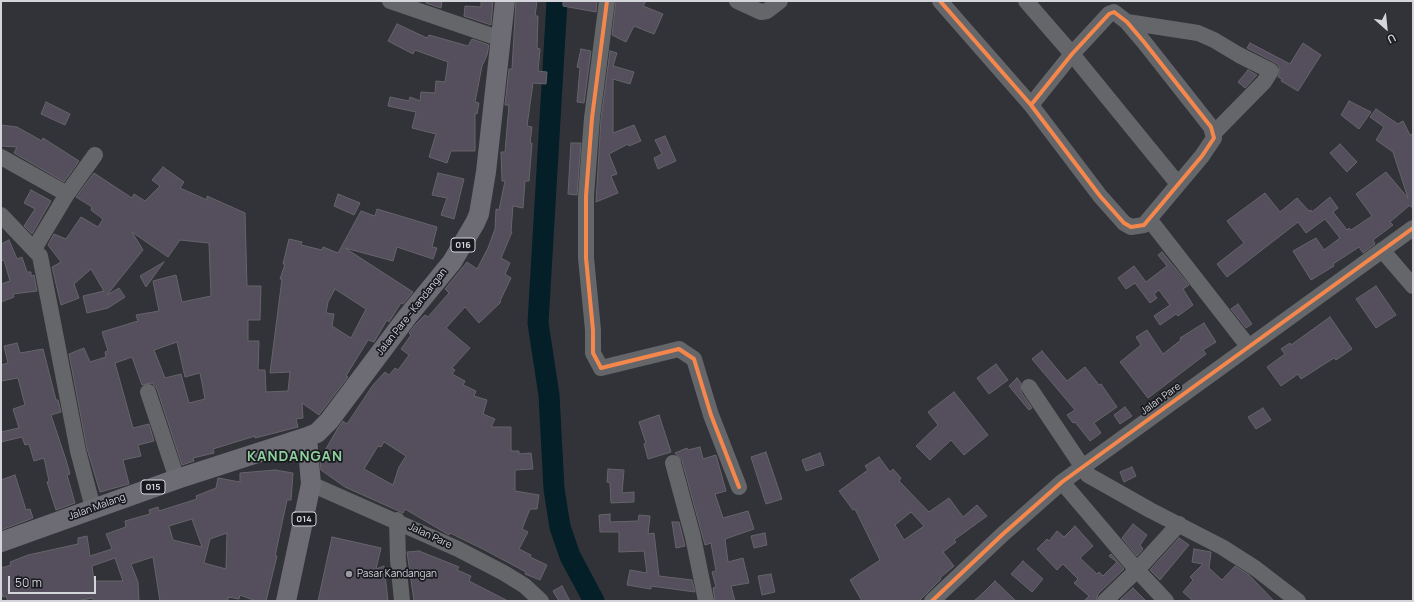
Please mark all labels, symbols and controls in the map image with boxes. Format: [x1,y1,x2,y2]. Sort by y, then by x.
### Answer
north arrow [1366,8,1406,48]
text: U [1385,31,1399,48]
road number: 016 [451,238,475,252]
street label: Jalan Pare - Kandangan [374,266,450,358]
street label: Jalan Pare [1139,380,1183,418]
district label: KANDANGAN [247,449,343,465]
road number: 015 [141,480,165,494]
street label: Jalan Malang [67,491,127,523]
road number: 014 [292,512,316,526]
street label: Jalan Pare [406,521,454,551]
scale bar [10,568,98,594]
place label: Pasar Kandangan [357,568,437,580]
marker: Pasar Kandangan [344,569,354,579]
text: 50 m [15,574,42,591]

